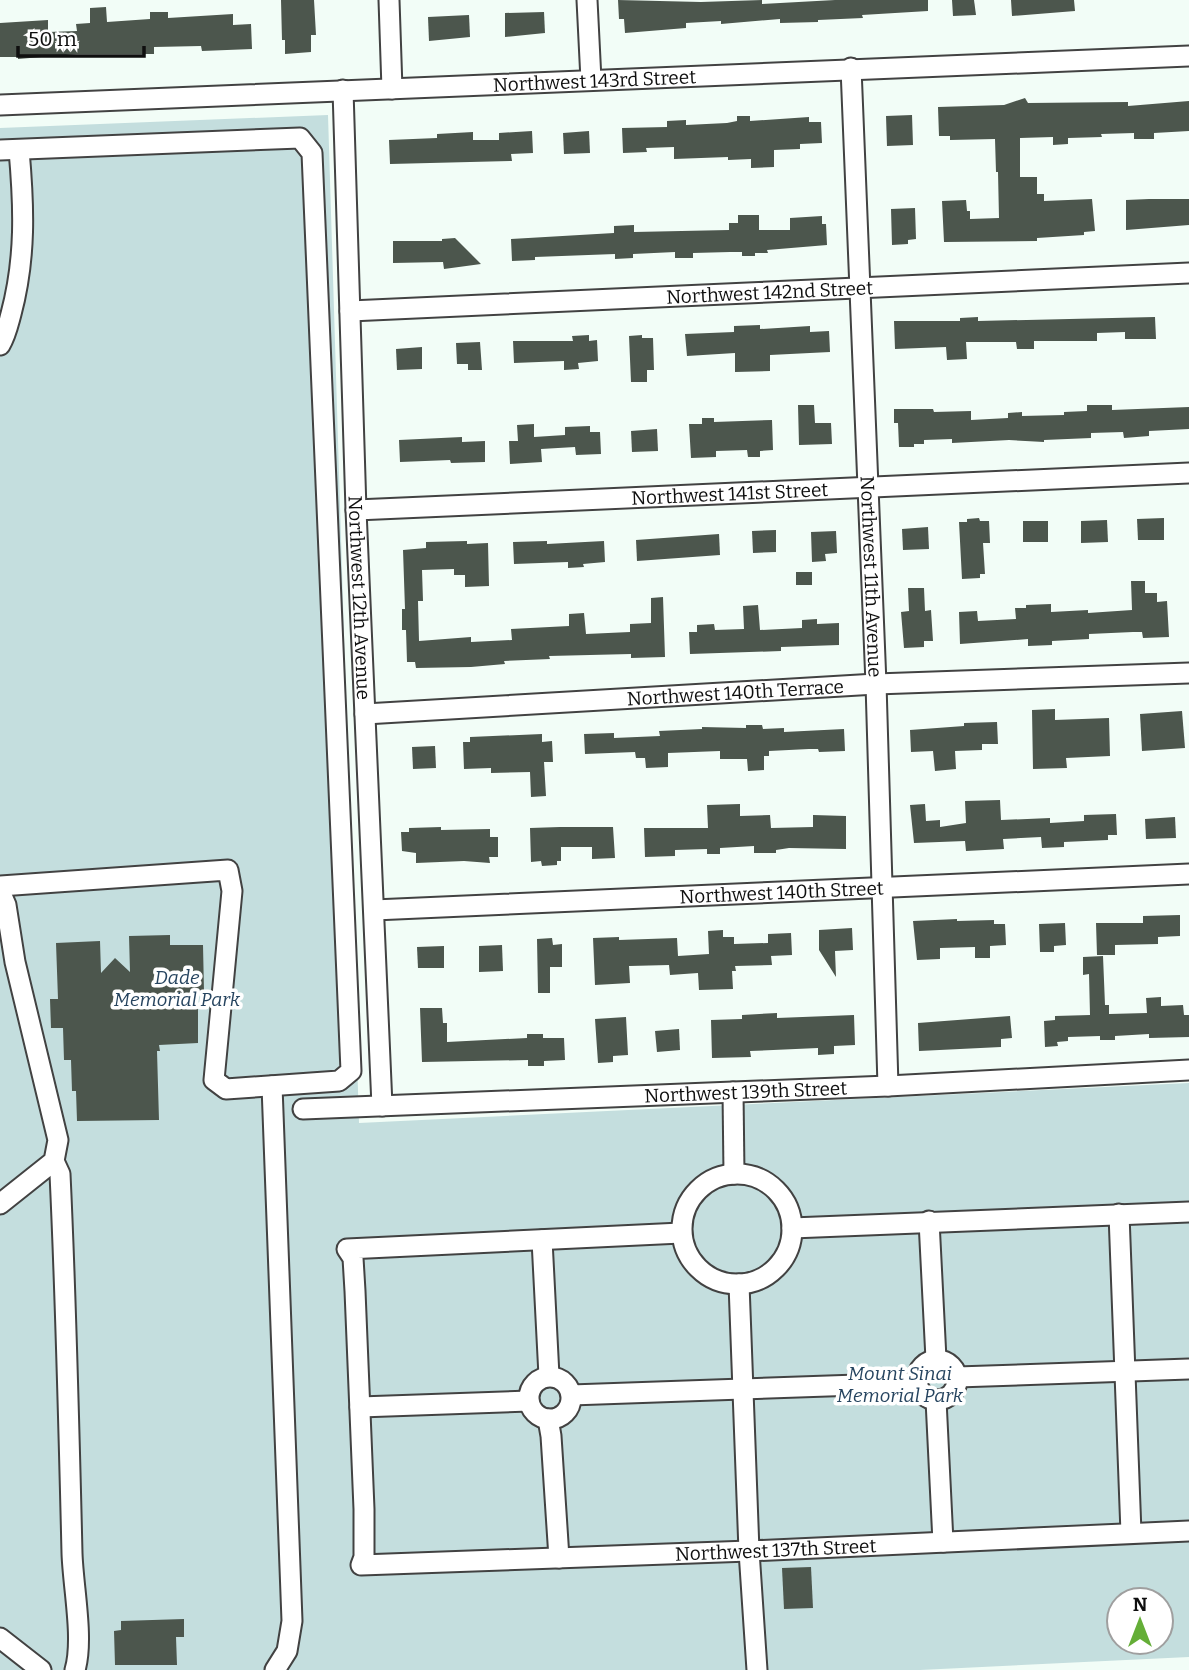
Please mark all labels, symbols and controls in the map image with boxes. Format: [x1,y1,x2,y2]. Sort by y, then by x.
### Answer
scale bar [18,14,144,58]
text: 50 m [28,26,77,52]
street label: Northwest 143rd Street [493,65,697,97]
street label: Northwest 142nd Street [666,276,874,309]
street label: Northwest 11th Avenue [856,475,887,678]
street label: Northwest 141st Street [631,478,829,510]
street label: Northwest 12th Avenue [344,495,375,700]
street label: Northwest 140th Terrace [626,675,845,711]
street label: Northwest 140th Street [679,876,884,908]
park label: Dade Memorial Park [114,966,241,1011]
street label: Northwest 139th Street [644,1077,848,1108]
park label: Mount Sinai Memorial Park [837,1362,964,1407]
street label: Northwest 137th Street [675,1534,877,1566]
north arrow [1105,1586,1175,1656]
text: N [1133,1593,1148,1616]

